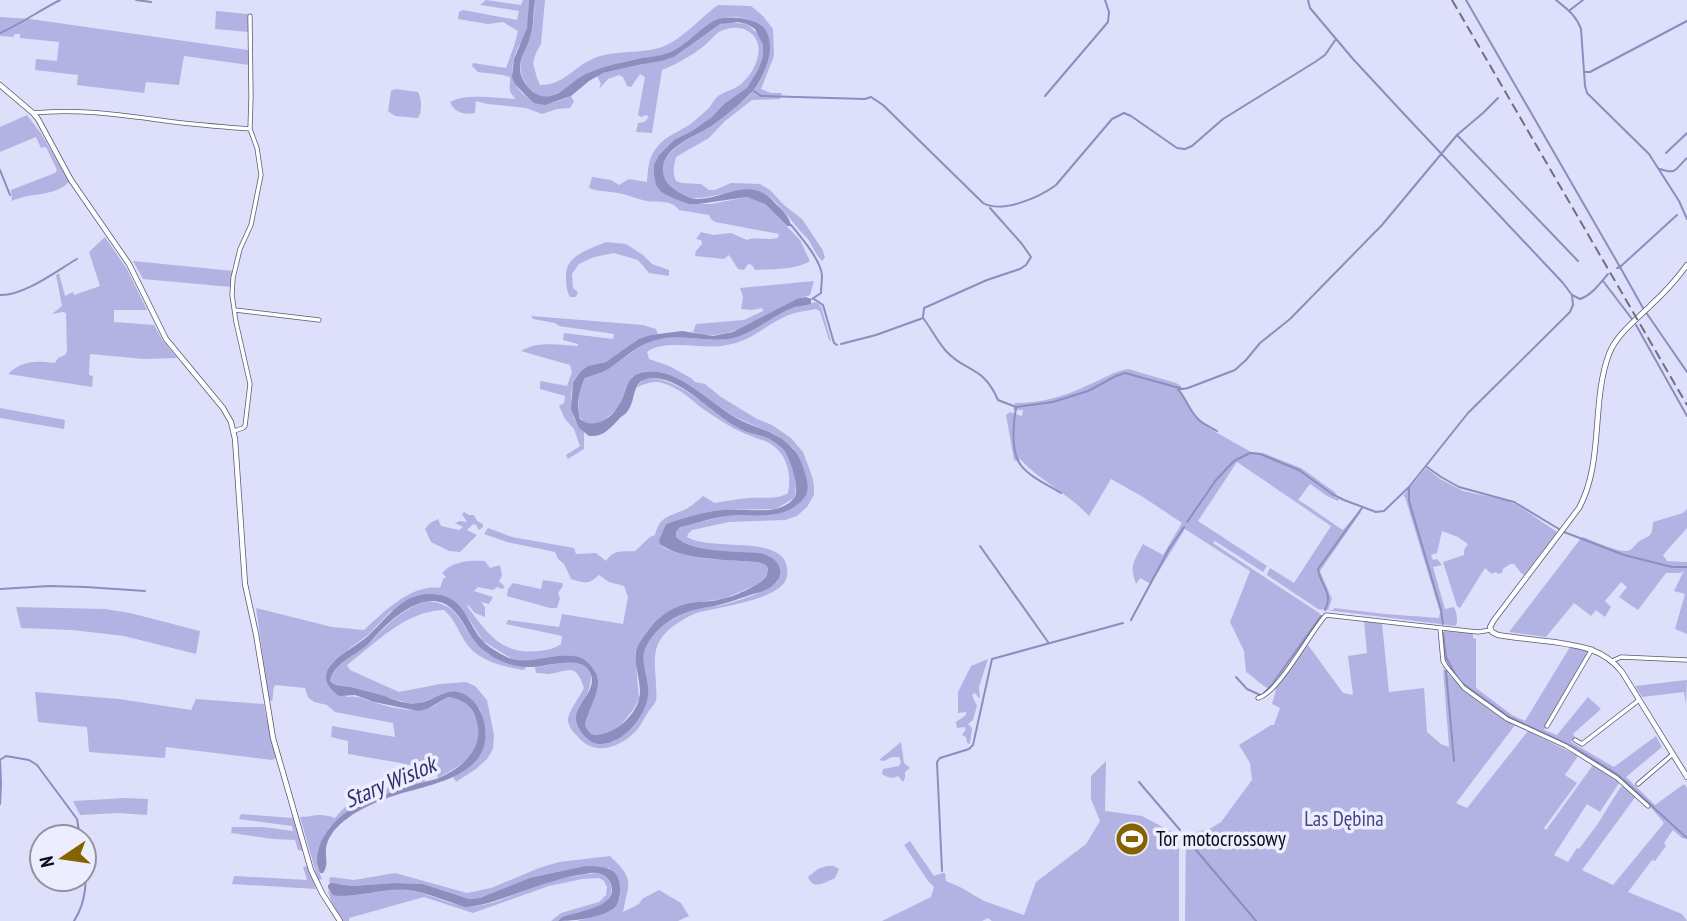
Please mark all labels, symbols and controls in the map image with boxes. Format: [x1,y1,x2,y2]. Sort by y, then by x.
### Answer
water label: Stary Wislok [340,748,443,814]
park label: Las Dębina [1304,805,1384,832]
sports icon: Tor motocrossowy [1113,820,1151,858]
north arrow [28,823,98,893]
place label: Tor motocrossowy [1156,825,1286,852]
text: N [34,854,59,870]

